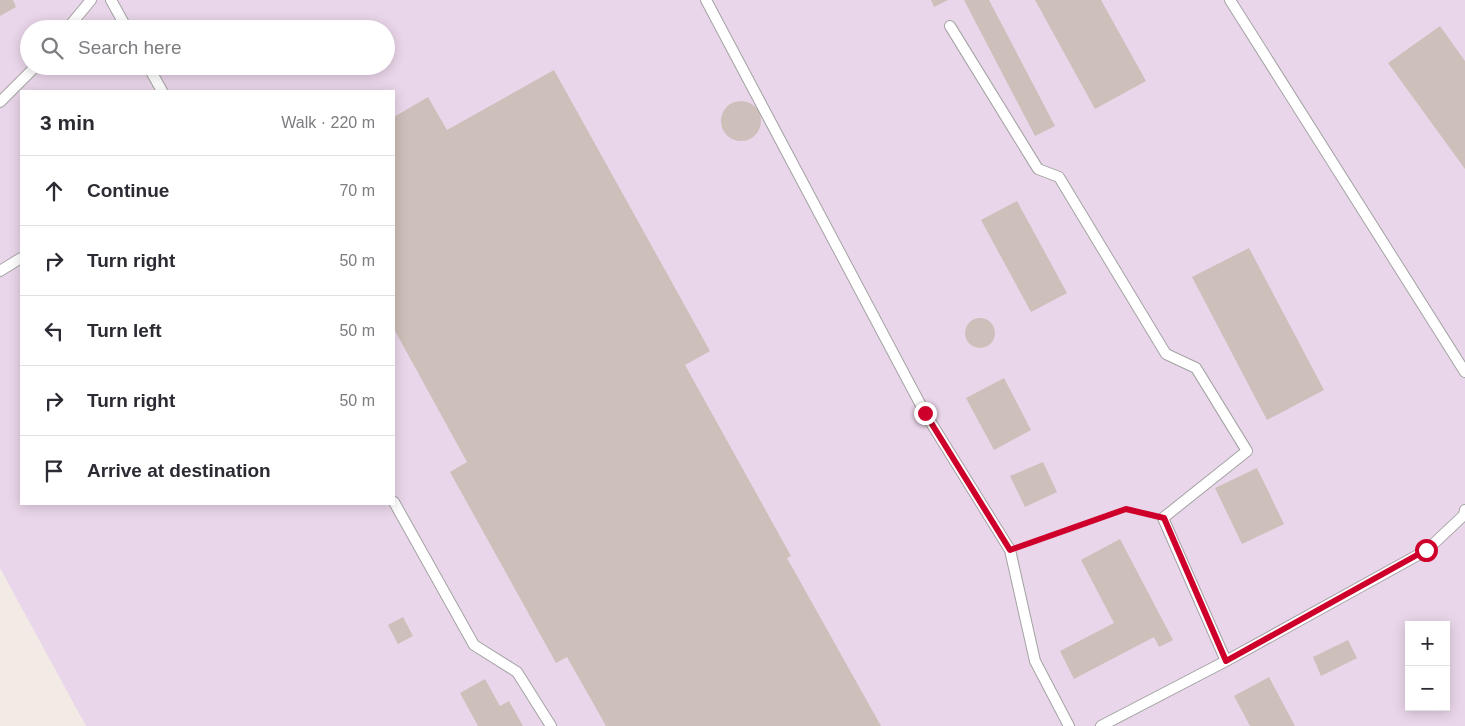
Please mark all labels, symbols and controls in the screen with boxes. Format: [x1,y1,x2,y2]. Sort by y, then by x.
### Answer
search box [20,20,395,75]
icon: search [38,34,66,62]
text: Search here [78,37,182,58]
text: 3 min [40,111,95,134]
text: Walk · 220 m [281,114,375,131]
icon: ahead [40,177,68,205]
text: Continue [87,180,169,201]
text: 70 m [339,182,375,199]
icon: right [40,247,68,275]
text: Turn right [87,250,175,271]
text: 50 m [339,252,375,269]
icon: left [40,317,68,345]
text: Turn left [87,320,162,341]
text: 50 m [339,322,375,339]
icon: right [40,387,68,415]
text: Turn right [87,390,175,411]
text: 50 m [339,392,375,409]
route end [914,402,937,425]
icon: arrive [40,457,68,485]
text: Arrive at destination [87,460,271,481]
route start [1415,539,1438,562]
map controls [1405,621,1450,711]
button: + [1405,621,1450,666]
button: − [1405,666,1450,711]

